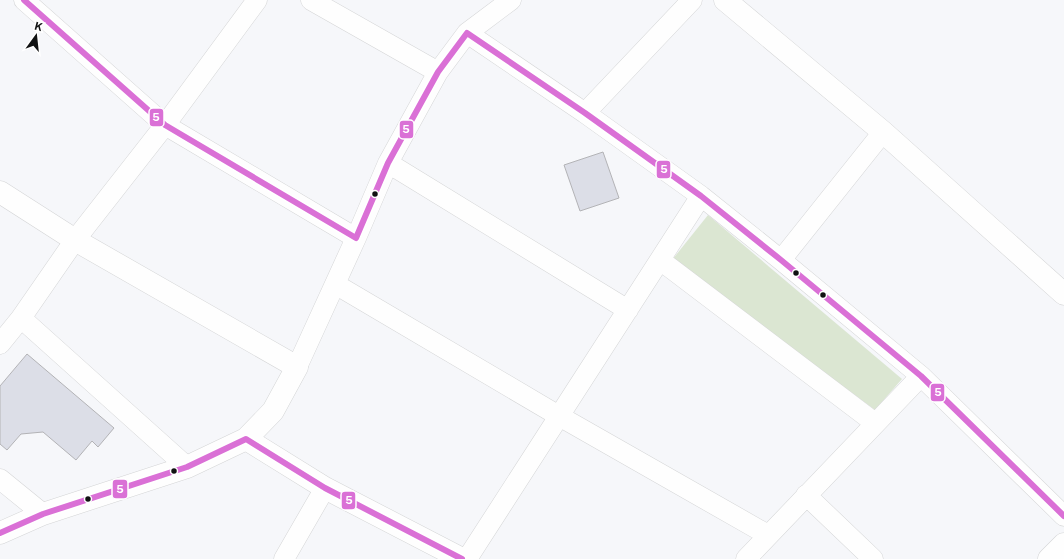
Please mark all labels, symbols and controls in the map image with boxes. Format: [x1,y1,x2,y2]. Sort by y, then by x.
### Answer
north arrow [16,16,56,56]
text: K [33,20,44,33]
line badge: 5 [149,108,164,127]
text: 5 [152,111,160,123]
line badge: 5 [399,120,414,139]
text: 5 [402,123,410,135]
line badge: 5 [656,160,671,179]
text: 5 [660,163,668,175]
unlabelled marker [370,189,380,199]
unlabelled marker [791,268,801,278]
unlabelled marker [818,290,828,300]
line badge: 5 [930,383,945,402]
text: 5 [934,386,942,398]
unlabelled marker [169,466,179,476]
line badge: 5 [112,479,128,499]
text: 5 [116,483,124,495]
line badge: 5 [341,491,356,510]
unlabelled marker [83,494,93,504]
text: 5 [345,494,353,506]

